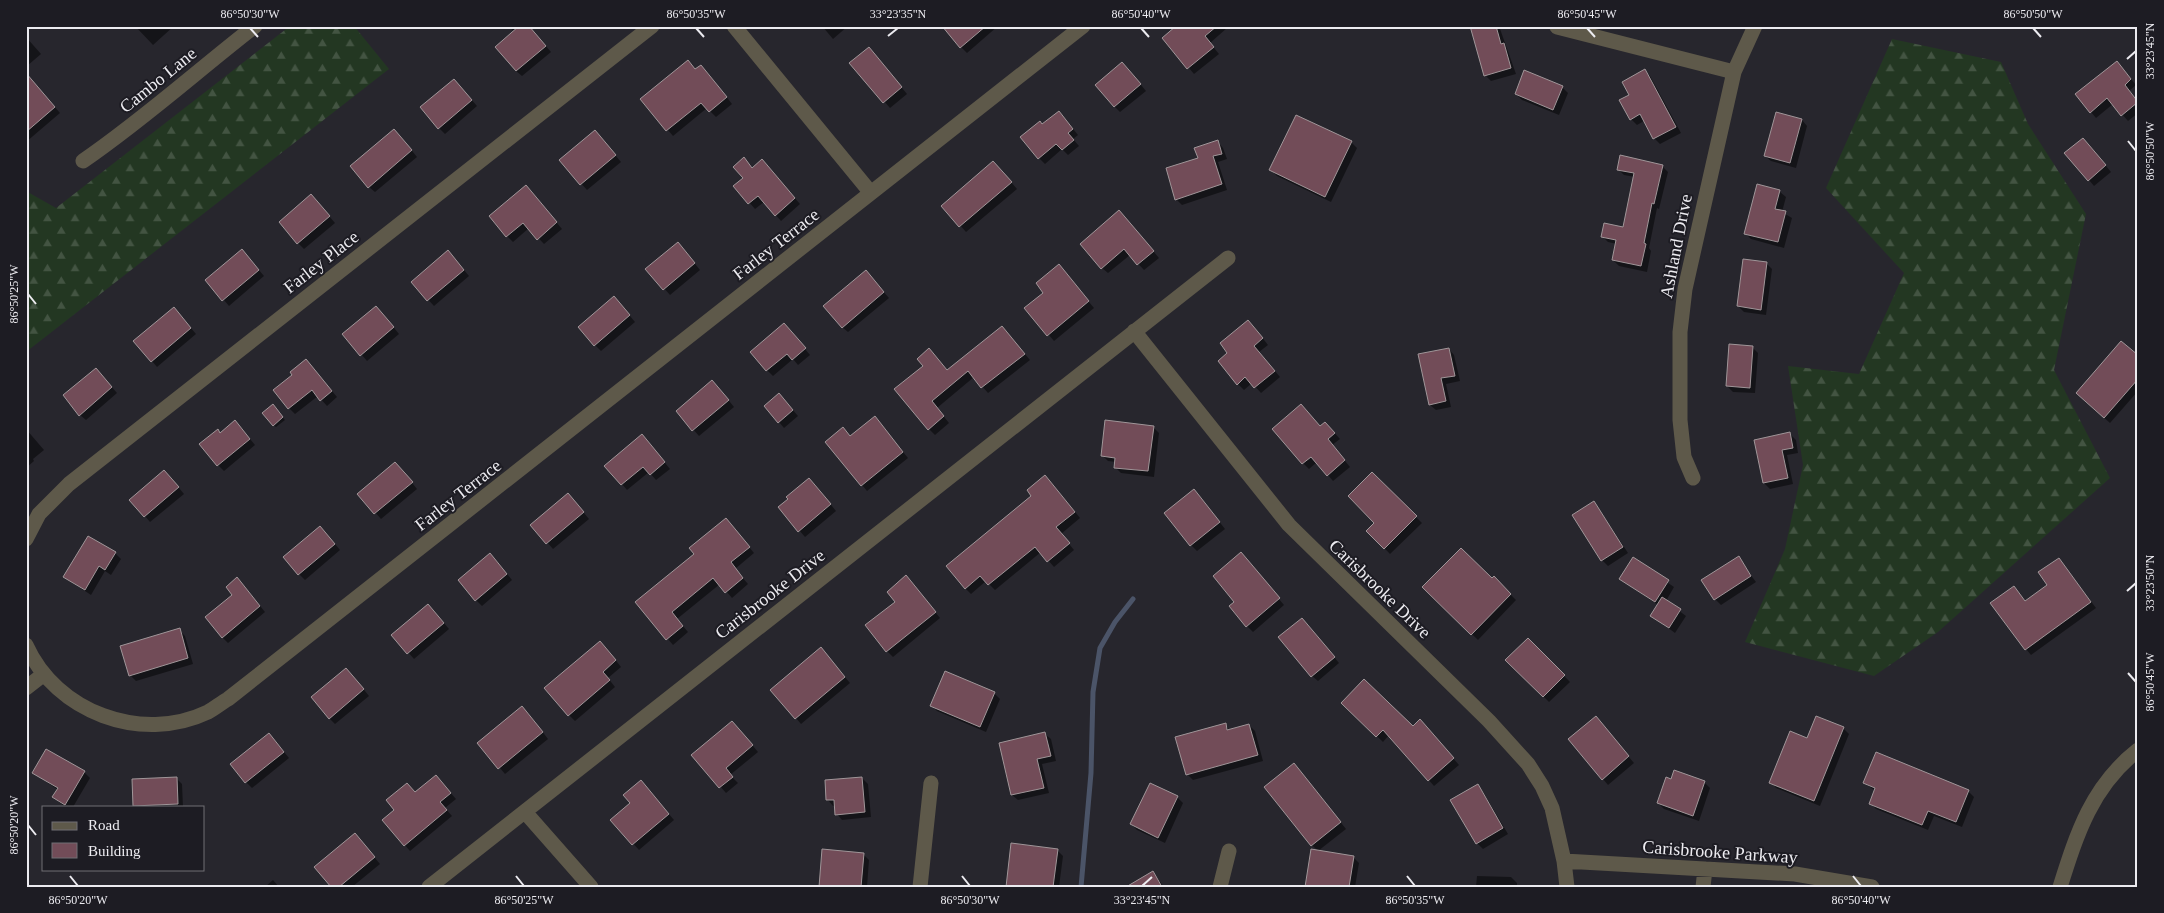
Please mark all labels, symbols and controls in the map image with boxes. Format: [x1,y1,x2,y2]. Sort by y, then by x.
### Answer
text: 86°50'30"W [220,7,280,21]
text: 86°50'35"W [666,7,726,21]
text: 33°23'35"N [870,7,927,21]
text: 86°50'40"W [1111,7,1171,21]
text: 86°50'45"W [1557,7,1617,21]
text: 86°50'50"W [2003,7,2063,21]
text: 33°23'45"N [2143,22,2157,79]
street label: Cambo Lane [116,43,200,117]
text: 86°50'50"W [2143,121,2157,181]
street label: Ashland Drive [1656,192,1696,300]
street label: Farley Terrace [729,204,823,284]
street label: Farley Place [280,227,362,297]
text: 86°50'25"W [7,264,21,324]
street label: Farley Terrace [411,455,505,535]
street label: Carisbrooke Drive [1325,535,1435,643]
street label: Carisbrooke Drive [711,545,829,643]
text: 33°23'50"N [2143,554,2157,611]
text: 86°50'45"W [2143,652,2157,712]
text: 86°50'20"W [7,795,21,855]
legend [42,806,205,870]
text: Road [88,817,120,833]
street label: Carisbrooke Parkway [1642,837,1798,867]
text: Building [88,843,141,859]
text: 86°50'20"W [48,893,108,907]
text: 86°50'25"W [494,893,554,907]
text: 86°50'30"W [940,893,1000,907]
text: 33°23'45"N [1114,893,1171,907]
text: 86°50'35"W [1385,893,1445,907]
text: 86°50'40"W [1831,893,1891,907]

